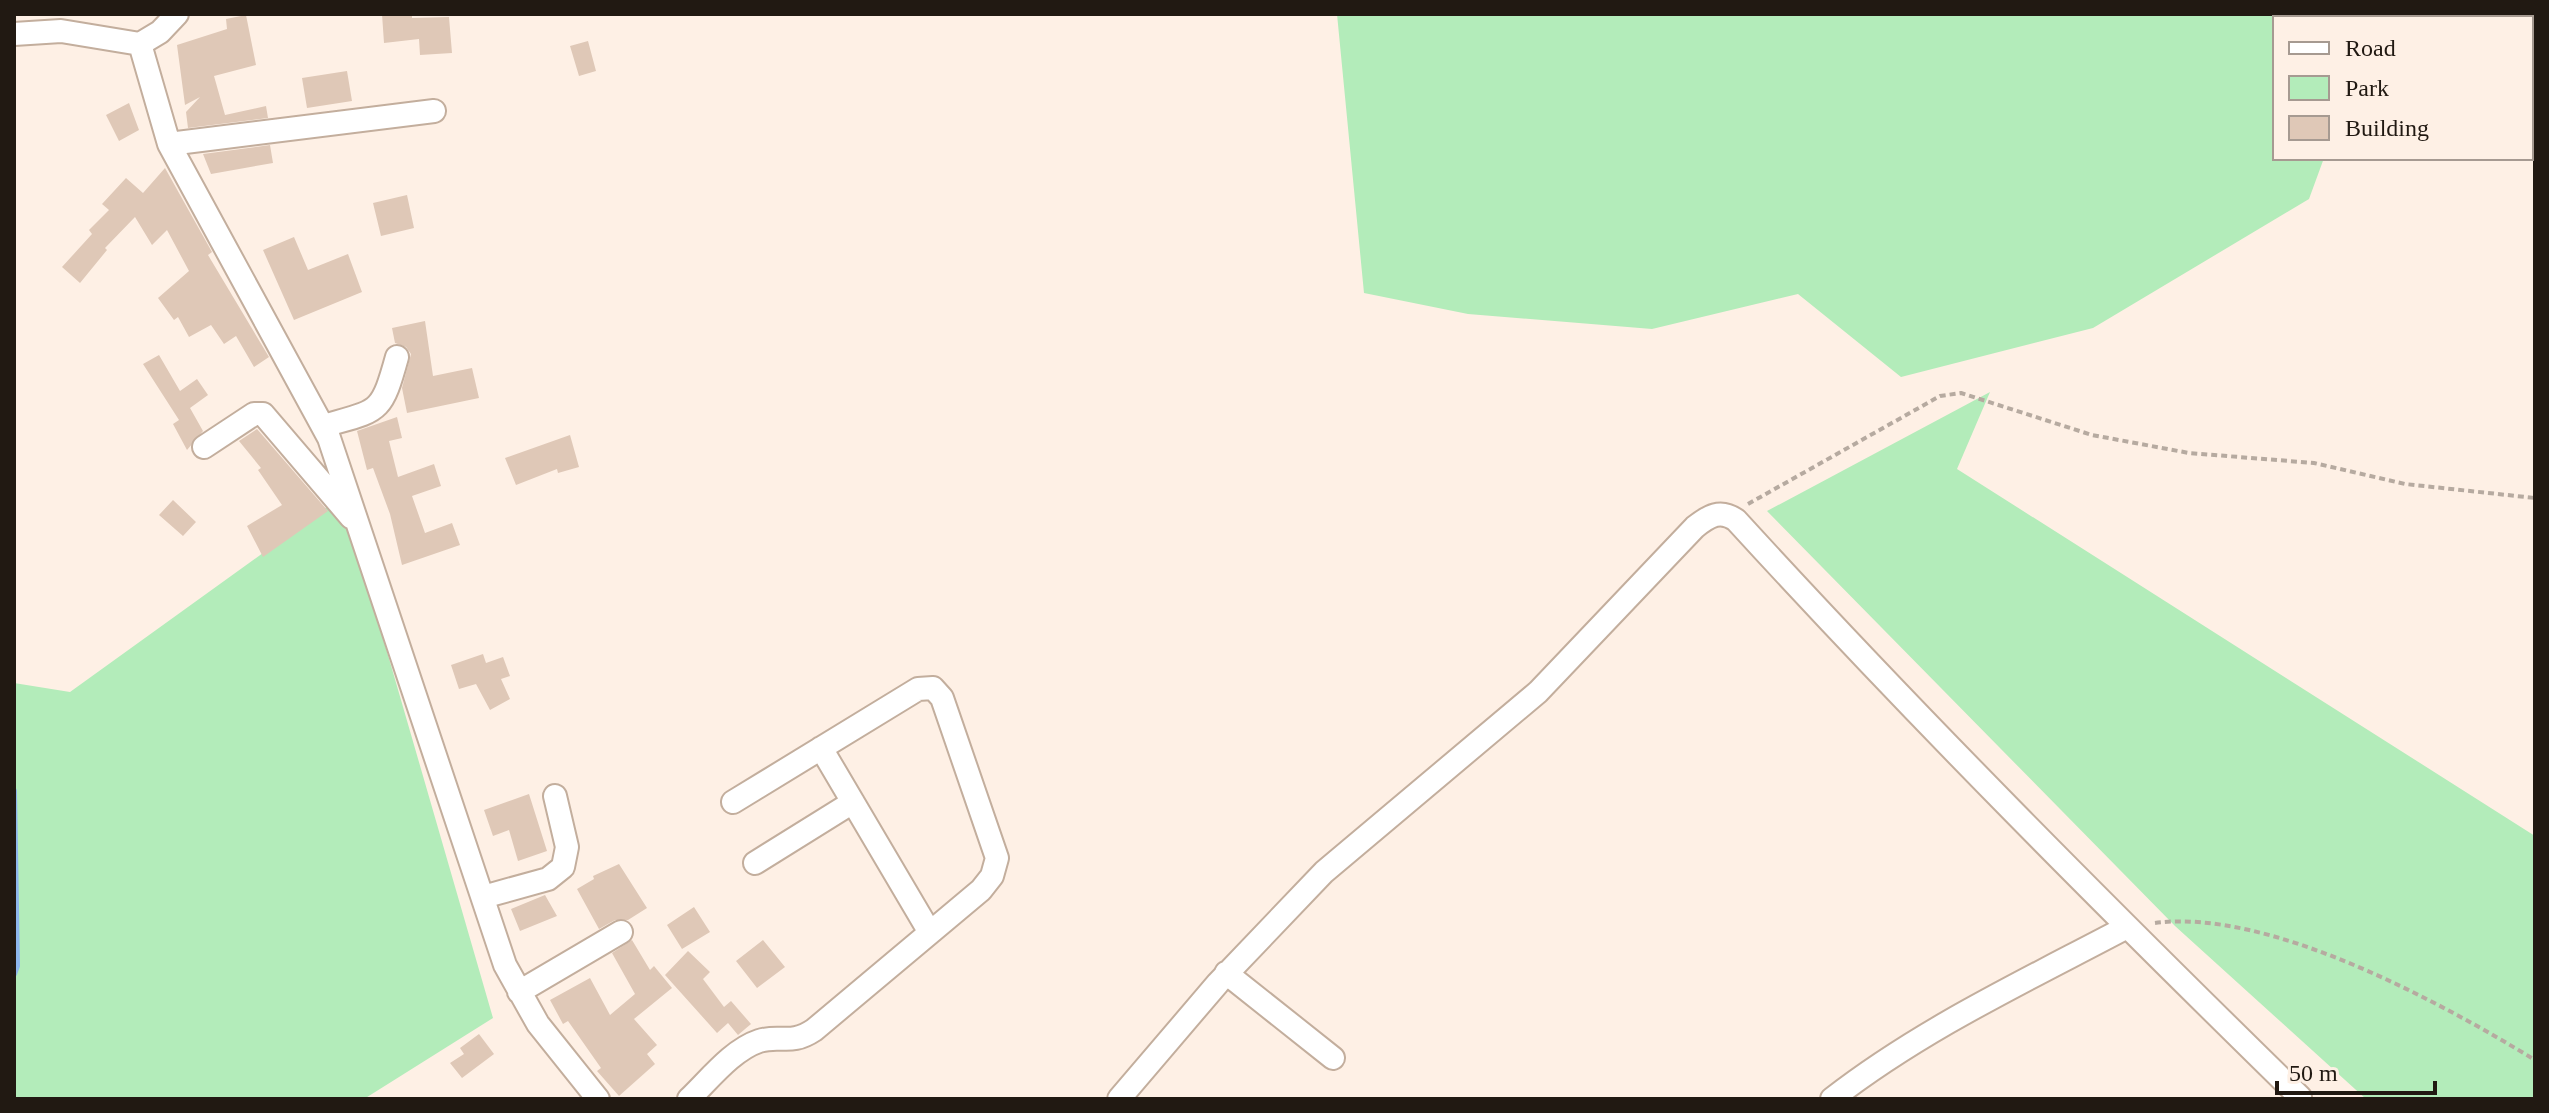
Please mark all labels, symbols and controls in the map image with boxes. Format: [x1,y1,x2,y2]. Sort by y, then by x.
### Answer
legend [2273,16,2533,160]
text: Road [2345,35,2396,61]
text: Park [2345,75,2389,101]
text: Building [2345,115,2429,141]
scale bar [2277,1045,2435,1095]
text: 50 m [2289,1060,2338,1086]

